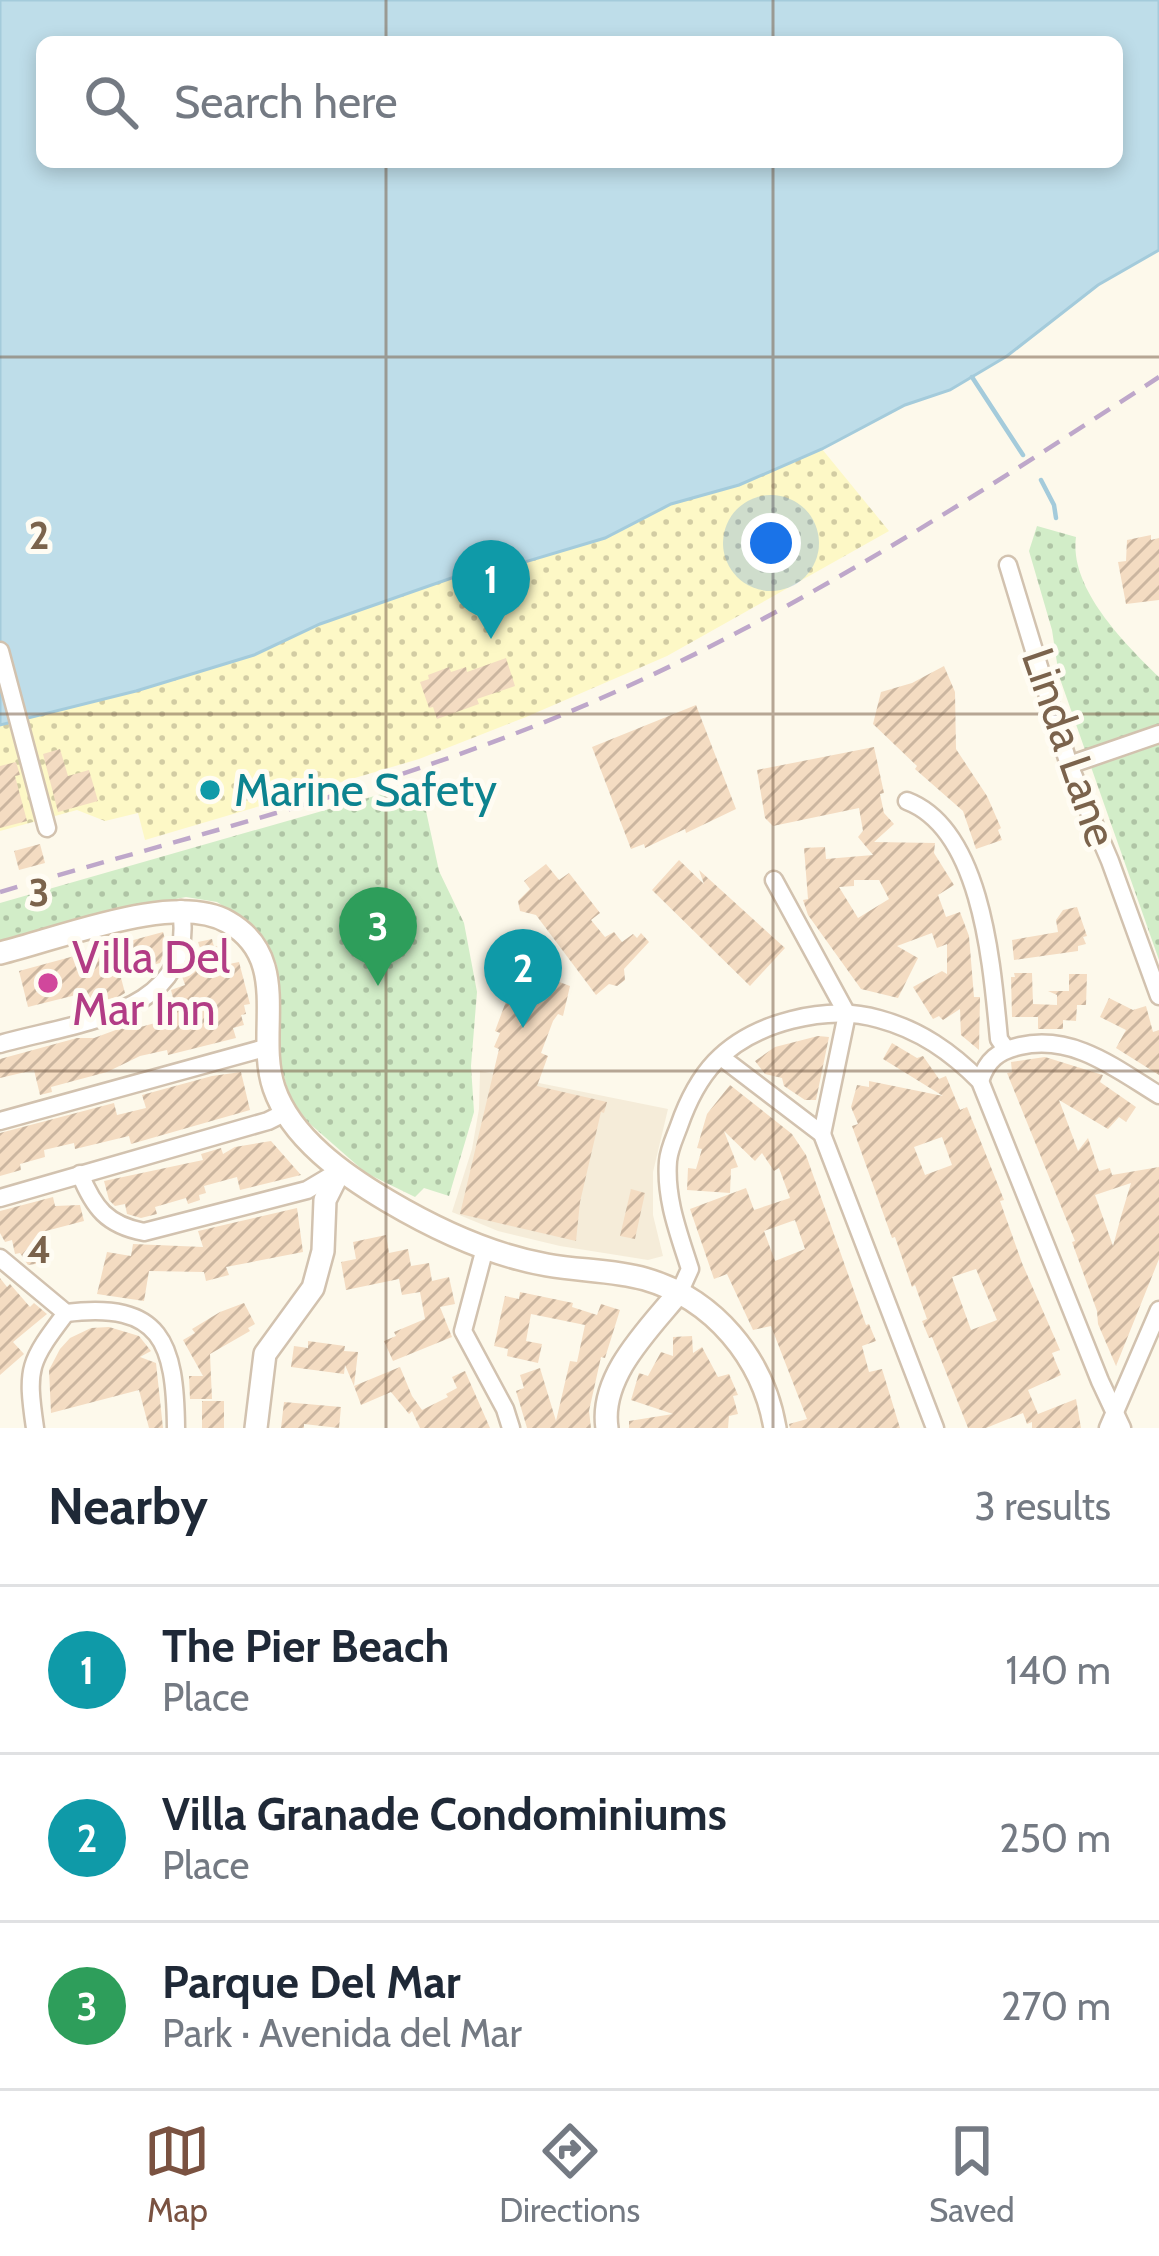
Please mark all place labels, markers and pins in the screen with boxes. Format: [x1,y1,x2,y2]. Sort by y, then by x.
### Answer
pin: 1 [452,540,530,639]
place label: Marine Safety [234,763,497,817]
marker: Marine Safety [197,777,223,803]
pin: 3 [339,887,417,986]
pin: 2 [484,929,562,1028]
place label: Villa Del Mar Inn [72,930,230,1036]
marker: Villa Del Mar Inn [35,970,61,996]

